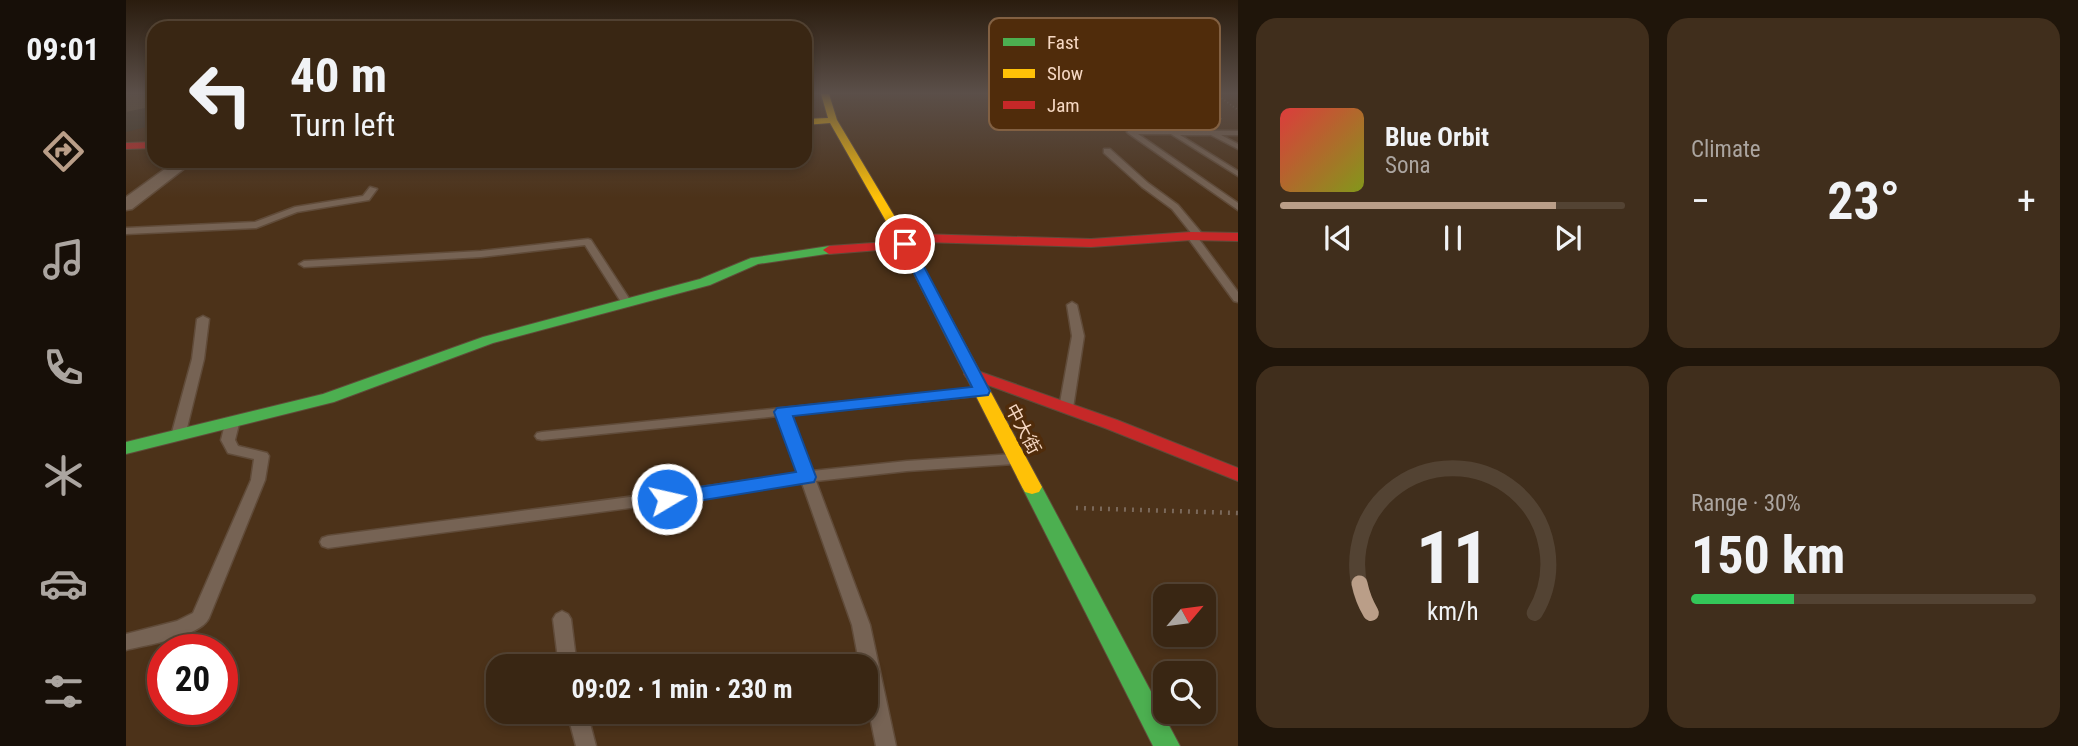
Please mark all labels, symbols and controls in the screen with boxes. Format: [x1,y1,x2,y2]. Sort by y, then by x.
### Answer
legend [989,18,1220,130]
text: 09:01 [26,30,100,68]
text: Fast [1047,31,1079,54]
text: 40 m [290,47,387,104]
icon: left [175,49,266,140]
text: Slow [1047,62,1083,85]
text: Jam [1047,94,1080,117]
text: Turn left [290,106,395,144]
text: Blue Orbit [1385,122,1489,152]
icon: directions [39,127,88,176]
text: Climate [1691,136,1761,163]
text: Sona [1385,152,1431,179]
text: 23° [1827,171,1900,232]
text: − [1691,179,1710,223]
text: + [2017,179,2036,223]
pin [875,214,935,274]
icon: previous [1319,219,1357,257]
icon: pause [1434,219,1472,257]
icon: next [1549,219,1587,257]
icon: arrive [886,225,924,263]
icon: music [39,235,88,284]
icon: phone [39,343,88,392]
street label: 中大街 [1001,400,1045,458]
icon: climate [39,451,88,500]
position arrow [630,462,704,536]
text: Range · 30% [1691,490,1801,517]
text: 11 [1416,515,1489,601]
text: 150 km [1691,525,1845,586]
icon: car [39,559,88,608]
north arrow [1153,584,1216,648]
map controls [1153,584,1216,724]
text: km/h [1427,597,1478,626]
speed limit sign: 20 [147,634,238,725]
button: search [1153,661,1216,724]
icon: filters [39,667,88,716]
text: 09:02 · 1 min · 230 m [572,674,792,704]

